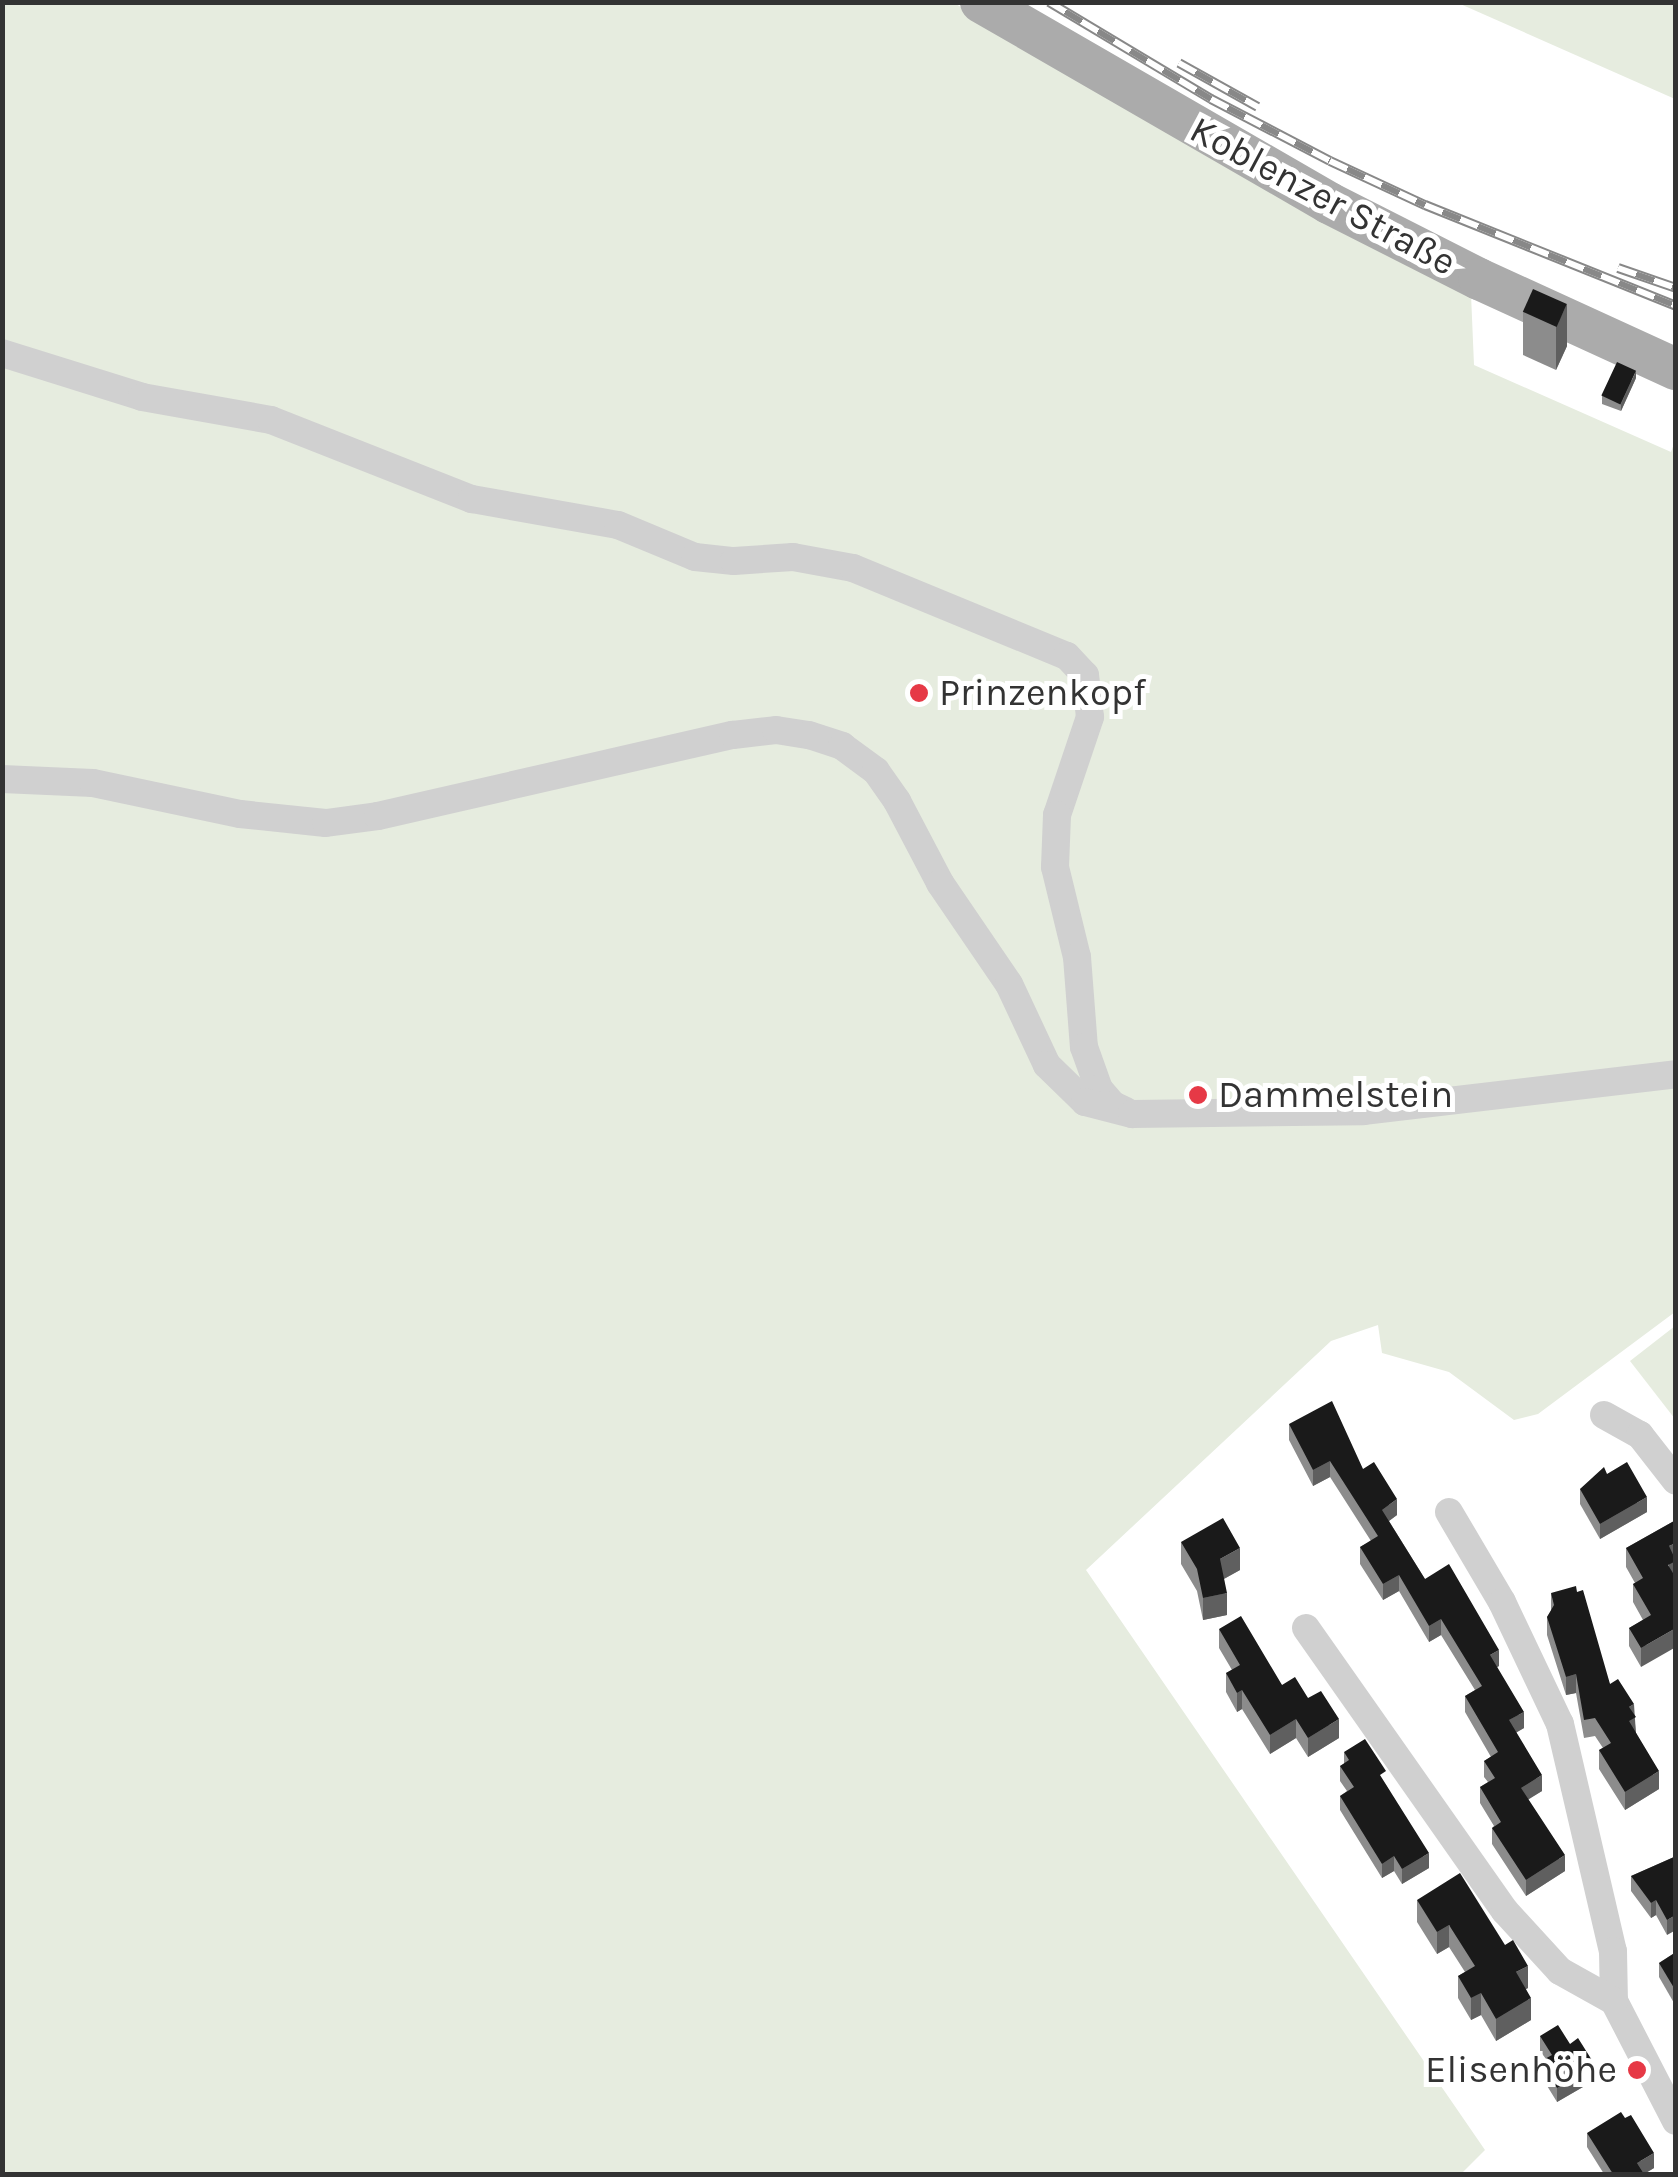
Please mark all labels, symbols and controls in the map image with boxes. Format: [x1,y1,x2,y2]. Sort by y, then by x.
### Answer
street label: Koblenzer Straße [1182,107,1464,285]
place label: Prinzenkopf [939,670,1146,716]
marker: Prinzenkopf [908,682,930,704]
place label: Dammelstein [1218,1072,1453,1118]
marker: Dammelstein [1187,1084,1209,1106]
place label: Elisenhöhe [1425,2047,1617,2093]
marker: Elisenhöhe [1626,2059,1648,2081]

